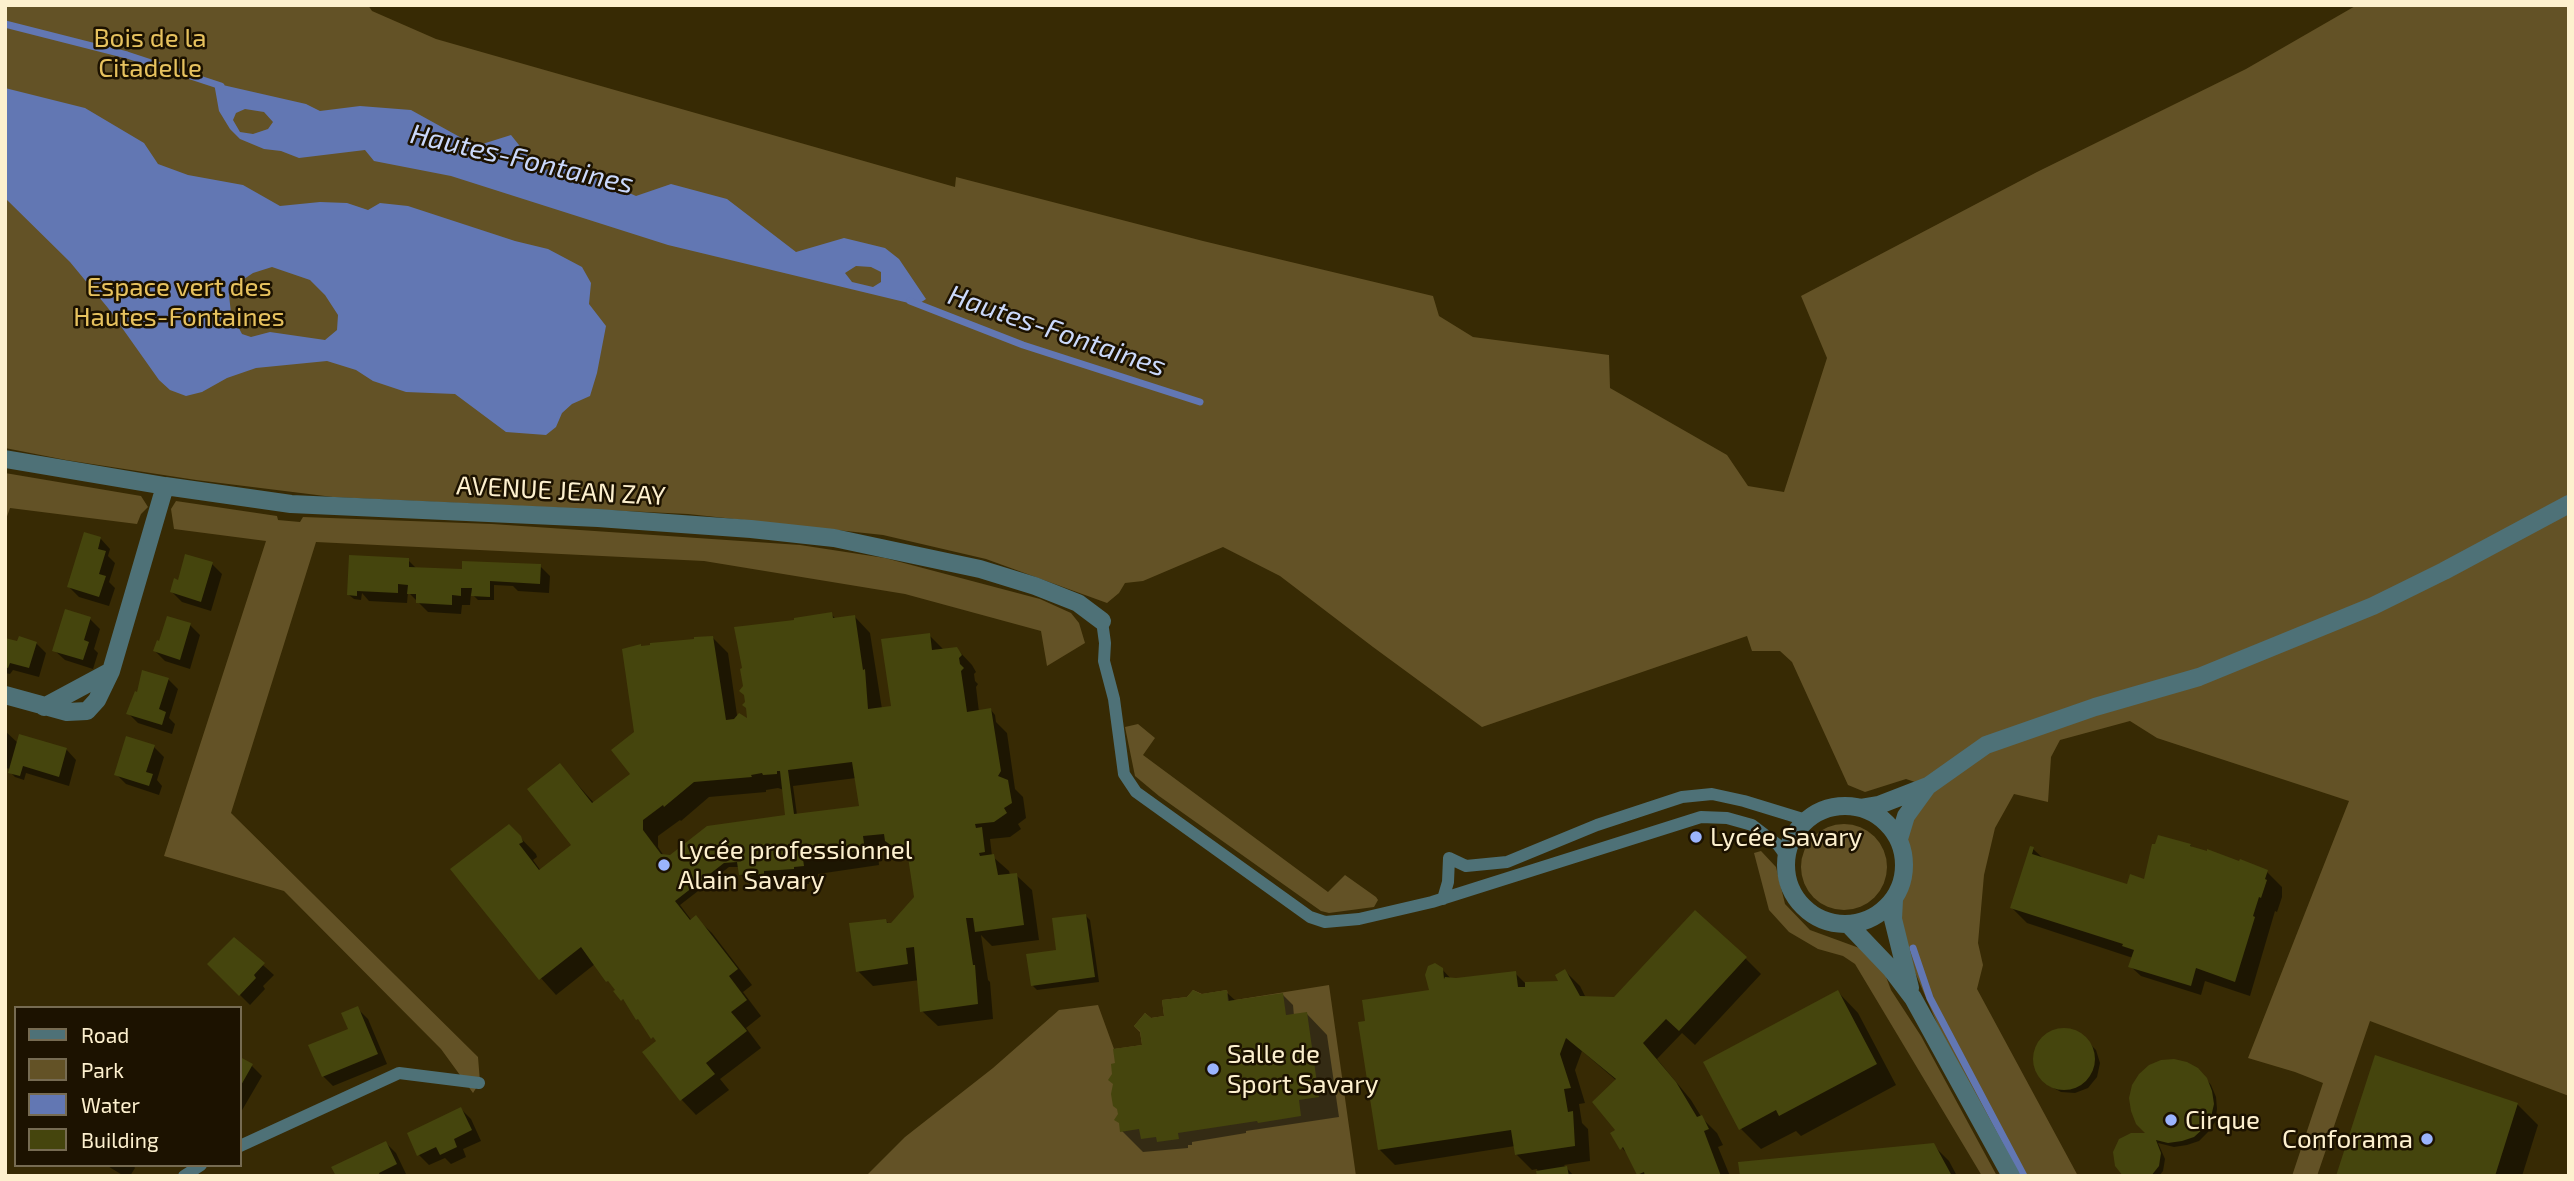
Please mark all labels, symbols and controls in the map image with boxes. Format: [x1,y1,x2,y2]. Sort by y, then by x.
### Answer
park label: Bois de la Citadelle [94,22,206,84]
water label: Hautes-Fontaines [407,117,637,201]
park label: Espace vert des Hautes-Fontaines [73,271,285,332]
water label: Hautes-Fontaines [944,278,1170,384]
street label: AVENUE JEAN ZAY [455,470,667,512]
place label: Lycée Savary [1710,821,1862,853]
marker: Lycée Savary [1688,829,1704,845]
place label: Lycée professionnel Alain Savary [678,834,912,896]
marker: Lycée professionnel Alain Savary [656,857,672,873]
legend [14,1006,242,1167]
text: Road [81,1022,129,1047]
place label: Salle de Sport Savary [1227,1038,1379,1100]
text: Park [81,1057,124,1082]
marker: Salle de Sport Savary [1205,1061,1221,1077]
text: Water [81,1092,140,1117]
place label: Cirque [2185,1104,2260,1136]
marker: Cirque [2163,1112,2179,1128]
place label: Conforama [2282,1123,2413,1155]
text: Building [81,1127,159,1152]
marker: Conforama [2419,1131,2435,1147]

